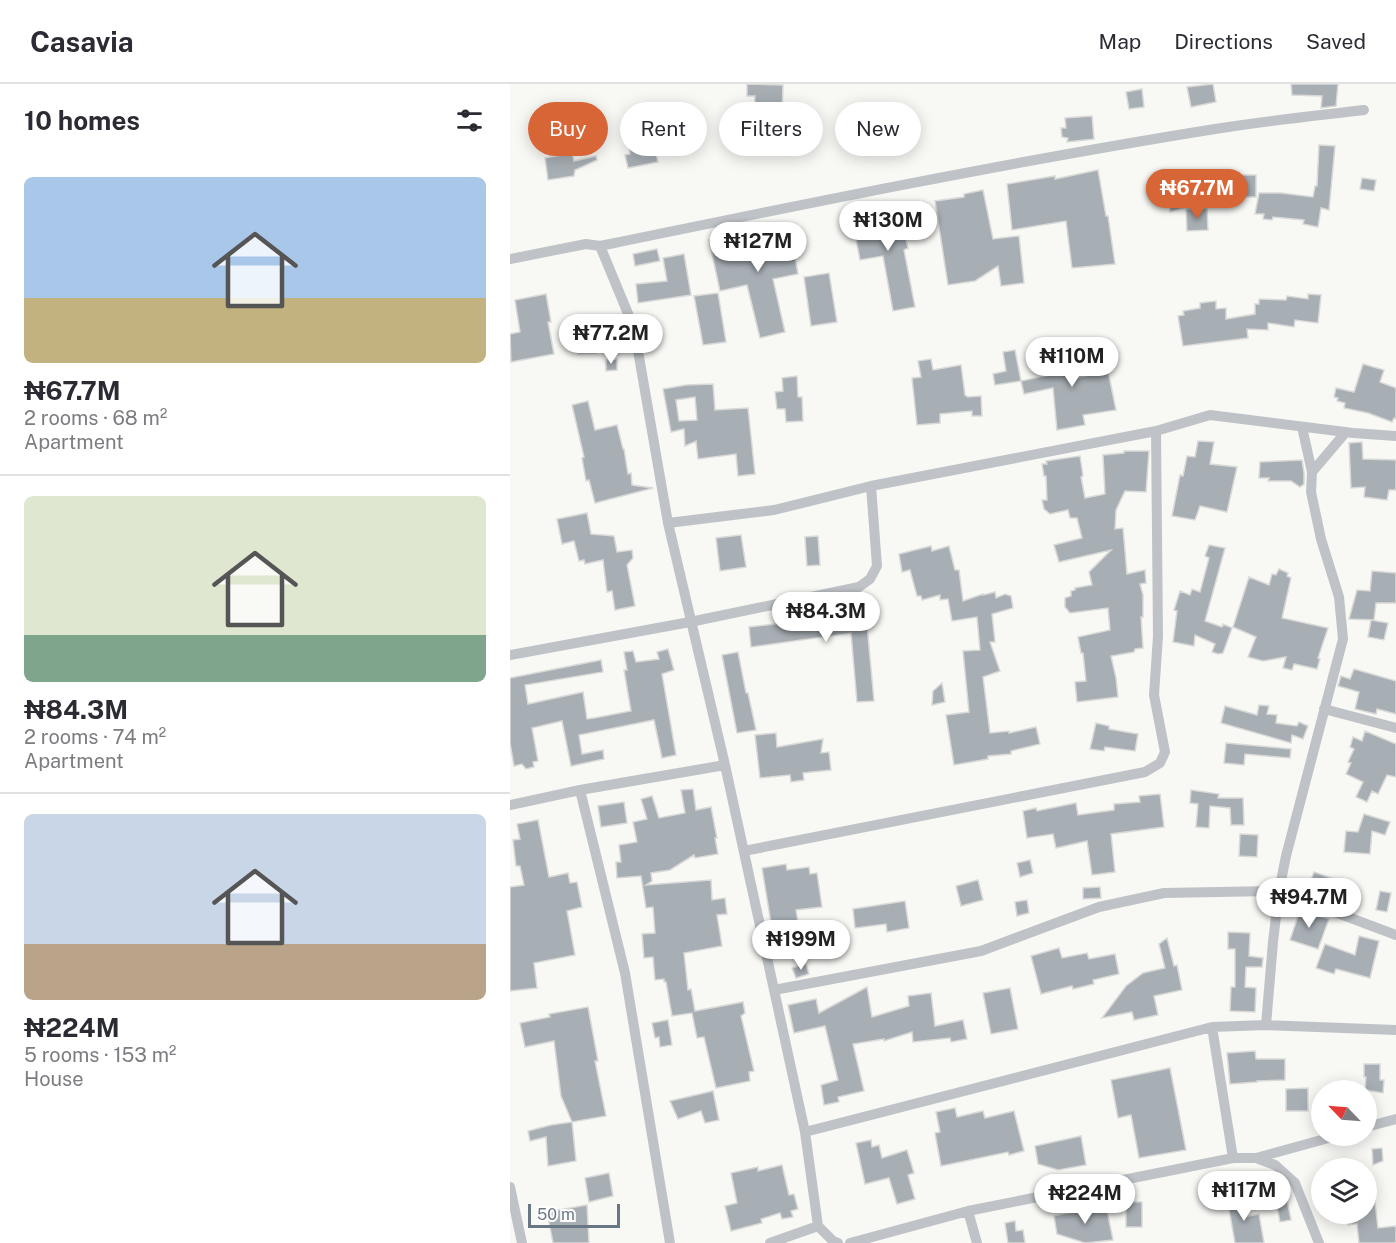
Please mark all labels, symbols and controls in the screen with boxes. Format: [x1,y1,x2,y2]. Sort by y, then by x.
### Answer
text: Casavia [30,25,134,58]
text: Map [1099,29,1141,54]
text: Directions [1174,29,1273,54]
text: Saved [1306,29,1366,54]
chip: Buy [528,102,608,156]
chip: Rent [620,102,707,156]
chip: Filters [719,102,823,156]
chip: New [835,102,921,156]
icon: filters [453,104,486,137]
text: 10 homes [24,105,140,136]
pin: ₦67.7M [1148,169,1246,220]
text: ₦67.7M [1160,176,1234,200]
pin: ₦130M [846,201,930,252]
text: ₦130M [853,208,923,232]
icon: home [201,216,309,324]
pin: ₦127M [716,222,800,273]
text: ₦127M [724,229,792,253]
pin: ₦77.2M [562,314,660,365]
text: ₦77.2M [573,321,649,345]
pin: ₦110M [1030,337,1114,388]
text: ₦110M [1040,344,1104,368]
text: ₦67.7M [24,375,121,406]
text: 2 rooms · 68 m² [24,406,167,430]
text: Apartment [24,430,124,454]
icon: home [201,535,309,643]
pin: ₦84.3M [777,592,875,643]
text: ₦84.3M [786,599,866,623]
text: ₦84.3M [24,694,128,725]
text: 2 rooms · 74 m² [24,725,166,749]
text: Apartment [24,749,124,773]
icon: home [201,853,309,961]
pin: ₦94.7M [1260,878,1358,929]
text: ₦94.7M [1270,885,1348,909]
pin: ₦199M [759,920,843,971]
text: ₦199M [766,927,836,951]
text: ₦224M [24,1012,120,1043]
text: 5 rooms · 153 m² [24,1043,176,1067]
text: House [24,1067,84,1091]
north arrow [1311,1080,1377,1146]
map controls [1311,1080,1377,1224]
button: layers [1311,1158,1377,1224]
pin: ₦117M [1202,1171,1286,1222]
pin: ₦224M [1043,1174,1127,1225]
text: ₦117M [1212,1178,1276,1202]
text: ₦224M [1048,1181,1122,1205]
scale bar [528,1201,620,1228]
text: 50 m [537,1205,575,1224]

